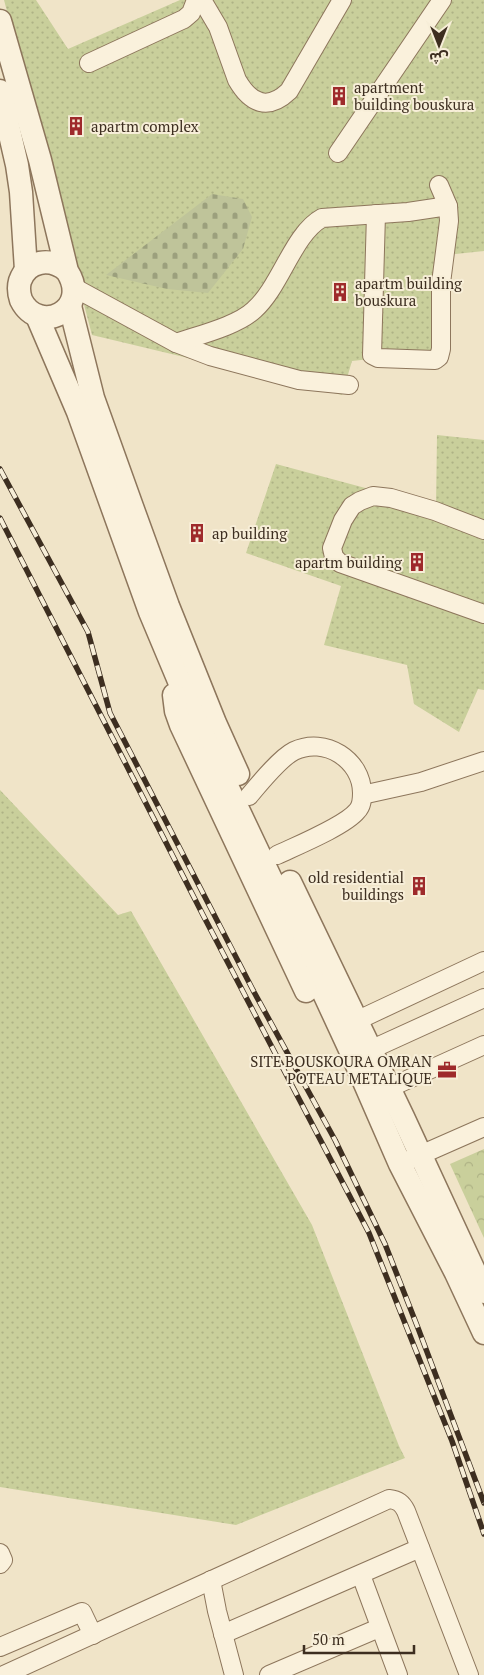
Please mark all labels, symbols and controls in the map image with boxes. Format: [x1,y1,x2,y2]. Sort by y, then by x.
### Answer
north arrow [414,20,464,70]
text: ش [429,49,449,68]
place label: apartment building bouskura [354,77,475,114]
building icon: apartment building bouskura [328,85,350,107]
building icon: apartm complex [65,115,87,137]
place label: apartm complex [91,116,199,136]
place label: apartm building bouskura [355,273,463,310]
building icon: apartm building bouskura [329,281,351,303]
building icon: ap building [186,522,208,544]
place label: ap building [212,523,288,543]
building icon: apartm building [406,551,428,573]
place label: apartm building [295,552,403,572]
place label: old residential buildings [308,867,404,904]
building icon: old residential buildings [408,875,430,897]
place label: SITE BOUSKOURA OMRAN POTEAU METALIQUE [250,1051,432,1088]
office icon: SITE BOUSKOURA OMRAN POTEAU METALIQUE [436,1059,458,1081]
scale bar [304,1622,414,1654]
text: 50 m [312,1629,345,1649]

